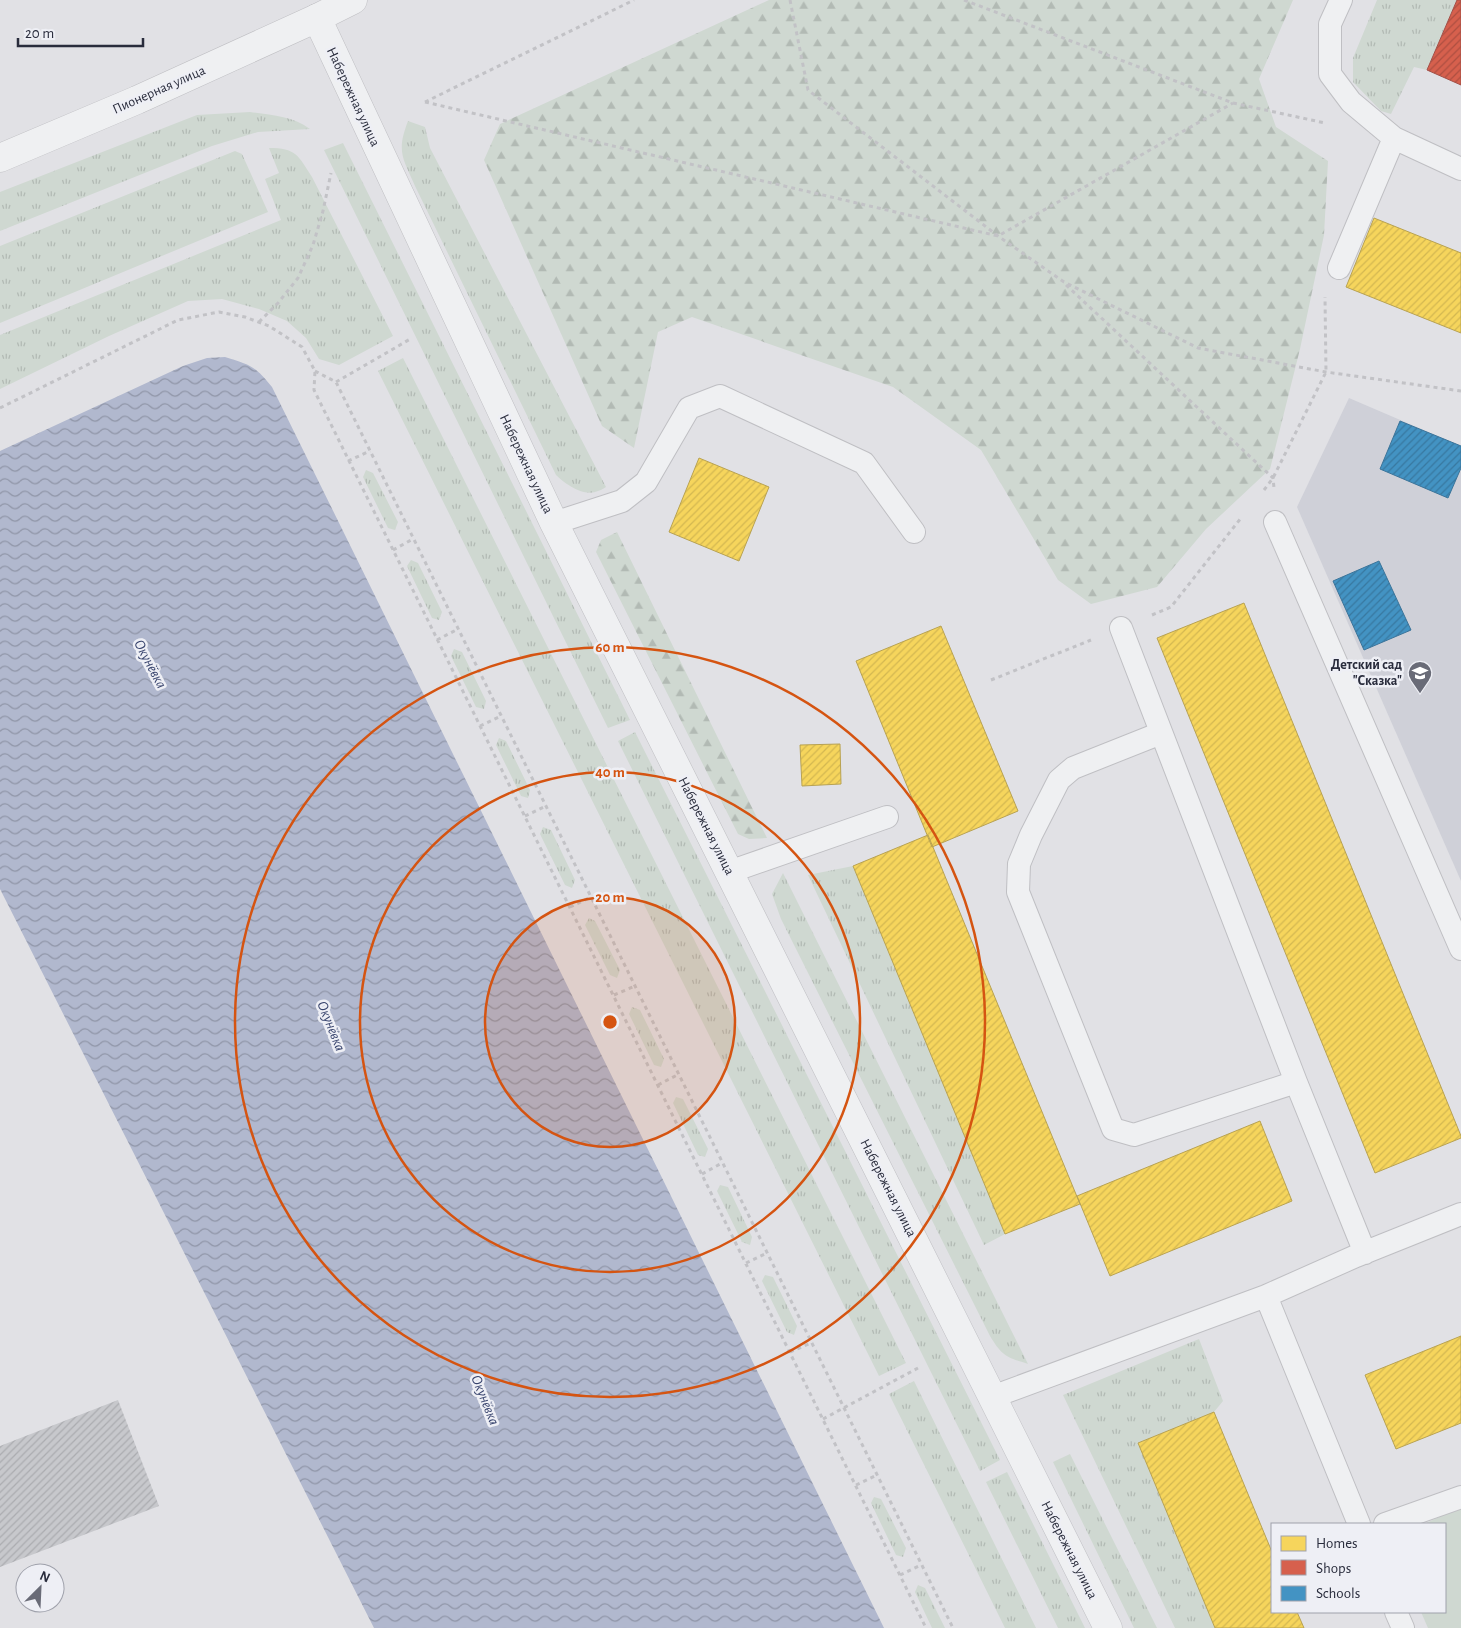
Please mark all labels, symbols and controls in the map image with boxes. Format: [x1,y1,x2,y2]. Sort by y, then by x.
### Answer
scale bar [18,15,142,47]
text: 20 m [25,26,54,41]
street label: Набережная улица [324,45,382,149]
street label: Пионерная улица [110,63,208,117]
street label: Набережная улица [497,412,555,516]
water label: Окунёвка [131,637,169,691]
text: 60 m [595,640,625,655]
place label: Детский сад "Сказка" [1331,658,1402,688]
school or university icon: Детский сад "Сказка" [1407,660,1433,694]
text: 40 m [595,765,625,780]
street label: Набережная улица [675,775,737,878]
text: 20 m [595,890,625,905]
water label: Окунёвка [314,999,348,1053]
centre of rings [601,1013,619,1031]
street label: Набережная улица [857,1137,919,1240]
water label: Окунёвка [468,1373,502,1427]
street label: Набережная улица [1038,1499,1100,1602]
legend [1271,1523,1446,1613]
text: Homes [1316,1536,1358,1551]
text: Shops [1316,1561,1351,1576]
north arrow [15,1563,65,1613]
text: N [38,1569,52,1585]
text: Schools [1316,1586,1360,1601]

